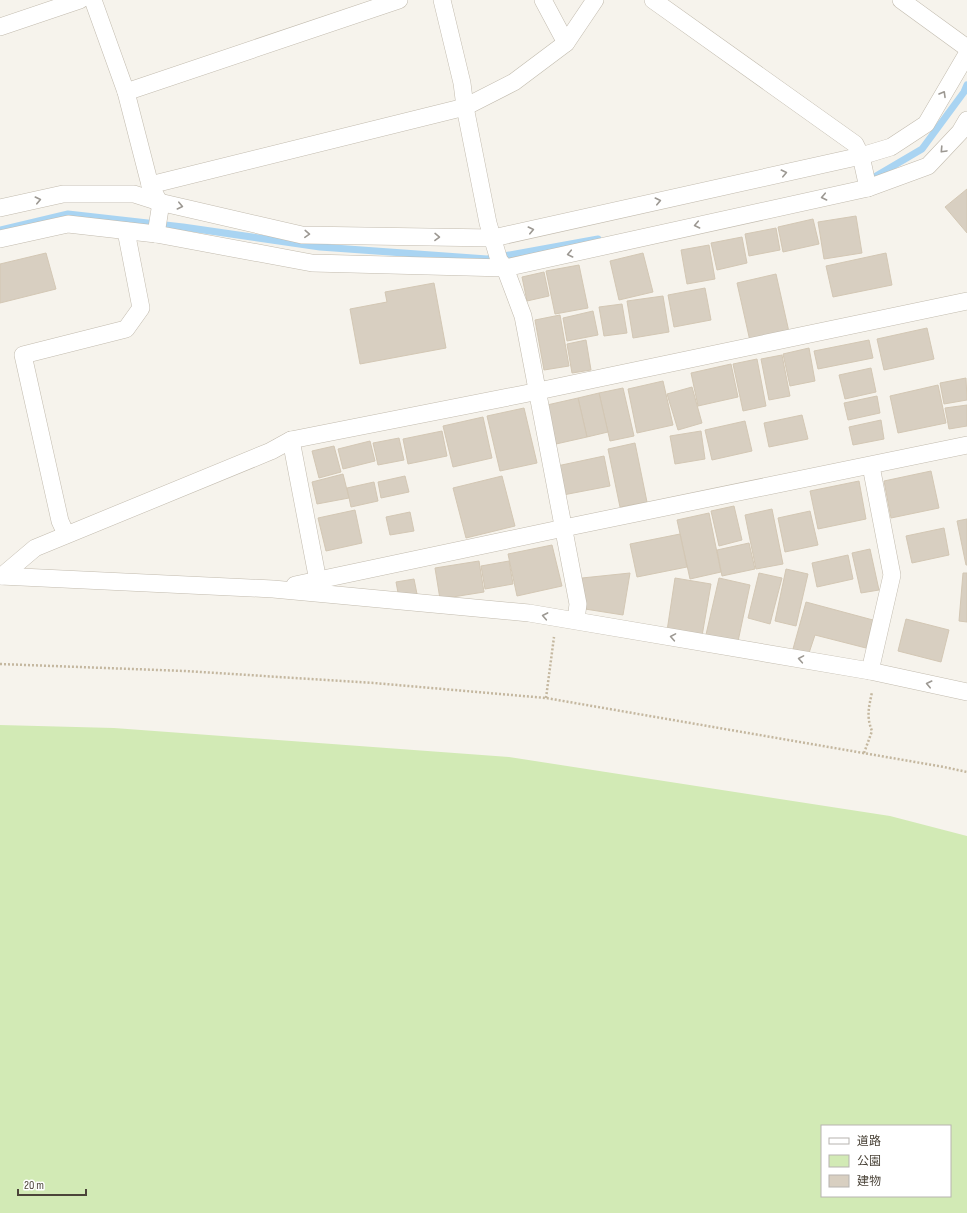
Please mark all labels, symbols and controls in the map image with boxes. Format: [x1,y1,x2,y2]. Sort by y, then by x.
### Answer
one-way arrow [939,91,946,98]
one-way arrow [940,145,947,153]
one-way arrow [781,170,788,178]
one-way arrow [821,193,828,201]
one-way arrow [35,196,41,204]
one-way arrow [654,198,661,206]
one-way arrow [177,202,183,210]
one-way arrow [694,221,701,229]
one-way arrow [528,226,534,234]
one-way arrow [304,230,310,239]
one-way arrow [434,233,440,241]
one-way arrow [567,249,574,257]
one-way arrow [542,613,548,621]
one-way arrow [670,633,676,642]
one-way arrow [798,655,804,664]
one-way arrow [926,680,932,688]
legend [821,1125,951,1197]
text: 道路 [857,1134,881,1149]
text: 公園 [857,1154,881,1169]
scale bar [18,1171,86,1197]
text: 建物 [857,1174,881,1189]
text: 20 m [24,1178,44,1193]

